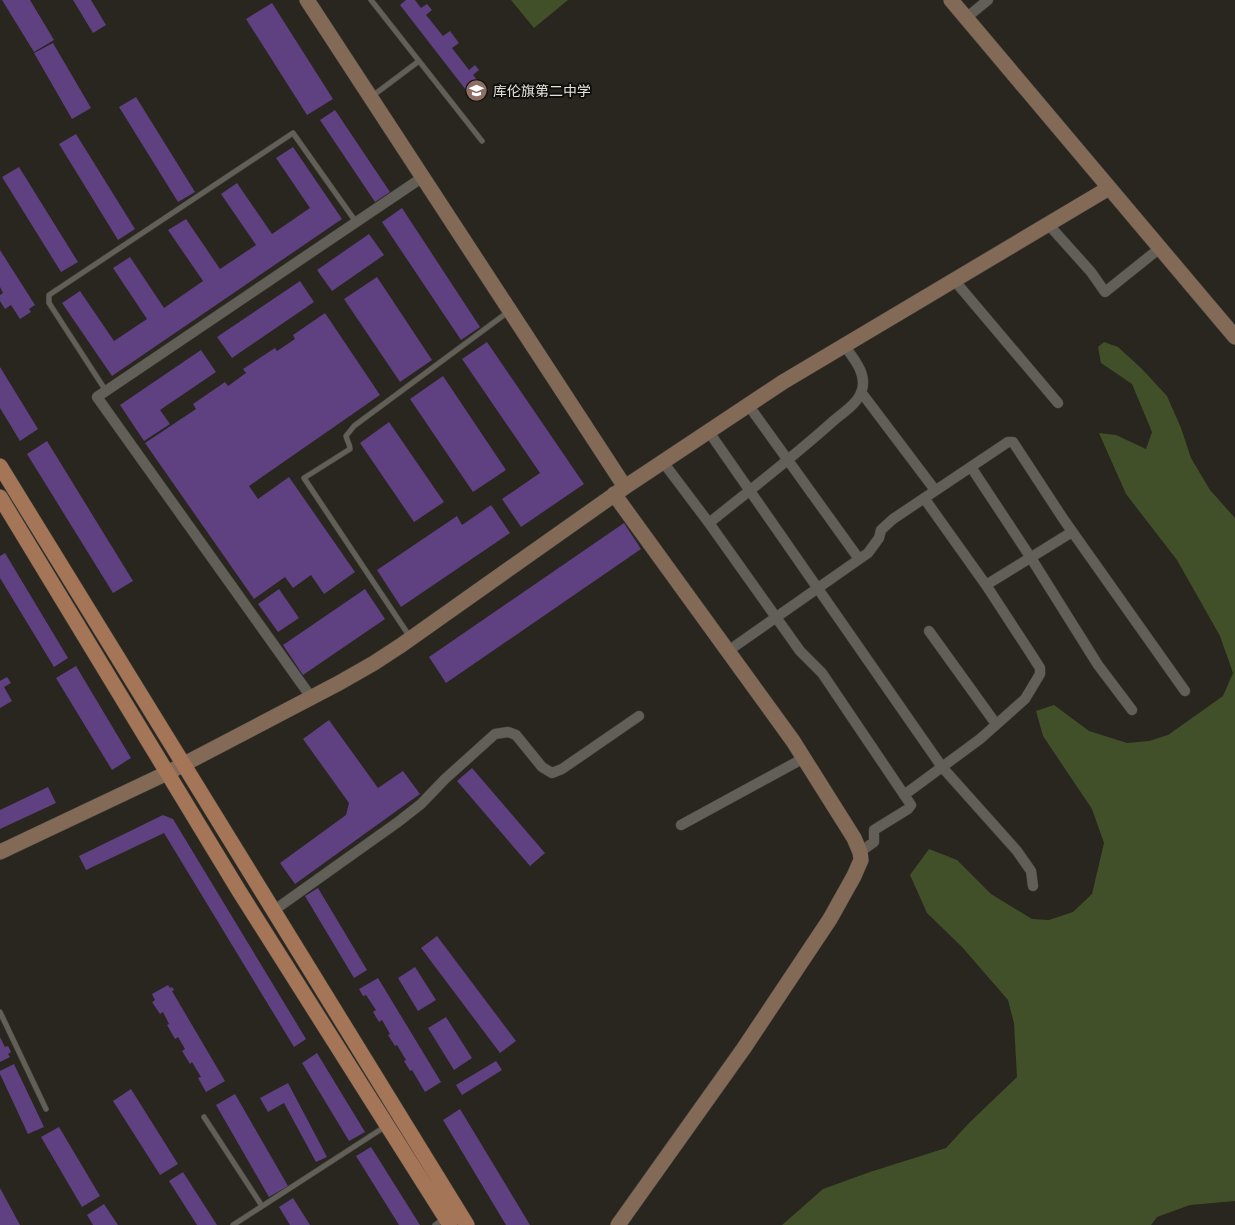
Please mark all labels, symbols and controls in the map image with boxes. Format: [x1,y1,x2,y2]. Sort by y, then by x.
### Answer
school or university icon: 库伦旗第二中学 [465,79,489,103]
place label: 库伦旗第二中学 [493,83,591,99]

